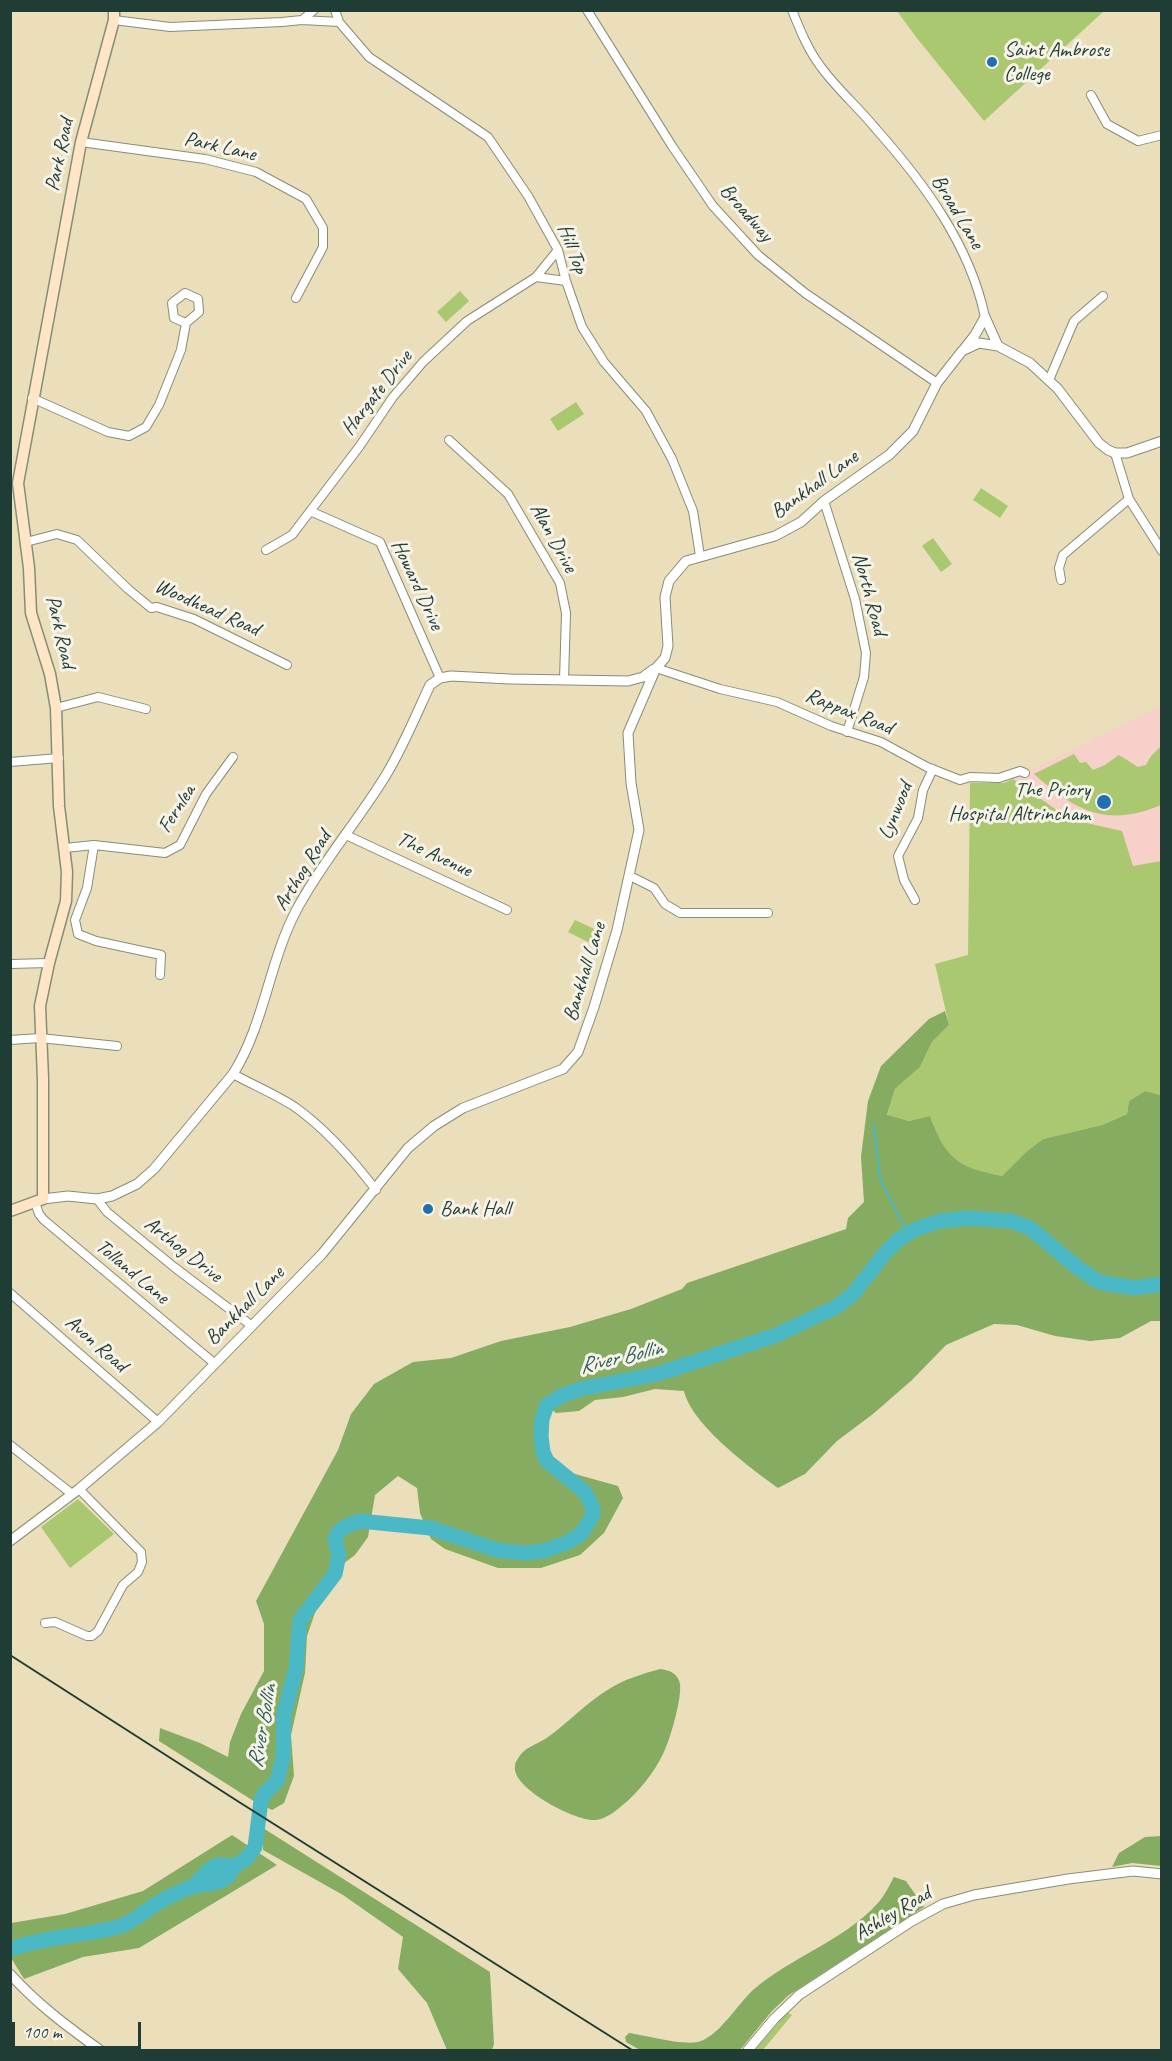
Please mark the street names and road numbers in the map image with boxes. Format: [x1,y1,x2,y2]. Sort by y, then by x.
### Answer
street label: Park Road [40,116,80,194]
street label: Park Lane [182,127,258,167]
street label: Broad Lane [925,170,989,254]
street label: Broadway [714,179,778,247]
street label: Hill Top [551,221,593,277]
street label: Hargate Drive [336,345,418,441]
street label: Bankhall Lane [766,445,864,525]
street label: Alan Drive [524,499,582,577]
street label: Howard Drive [385,536,449,634]
street label: North Road [846,550,892,638]
street label: Woodhead Road [151,574,263,642]
street label: Park Road [39,593,81,671]
street label: Rappax Road [802,683,896,741]
street label: Lynwood [873,779,919,843]
street label: Fernlea [153,780,201,838]
street label: Arthog Road [269,826,337,916]
street label: The Avenue [392,827,476,883]
street label: Bankhall Lane [558,920,612,1024]
street label: Arthog Drive [139,1212,227,1288]
street label: Tolland Lane [90,1234,174,1310]
street label: Bankhall Lane [200,1261,290,1351]
street label: Avon Road [60,1310,132,1378]
street label: Ashley Road [850,1881,936,1947]

